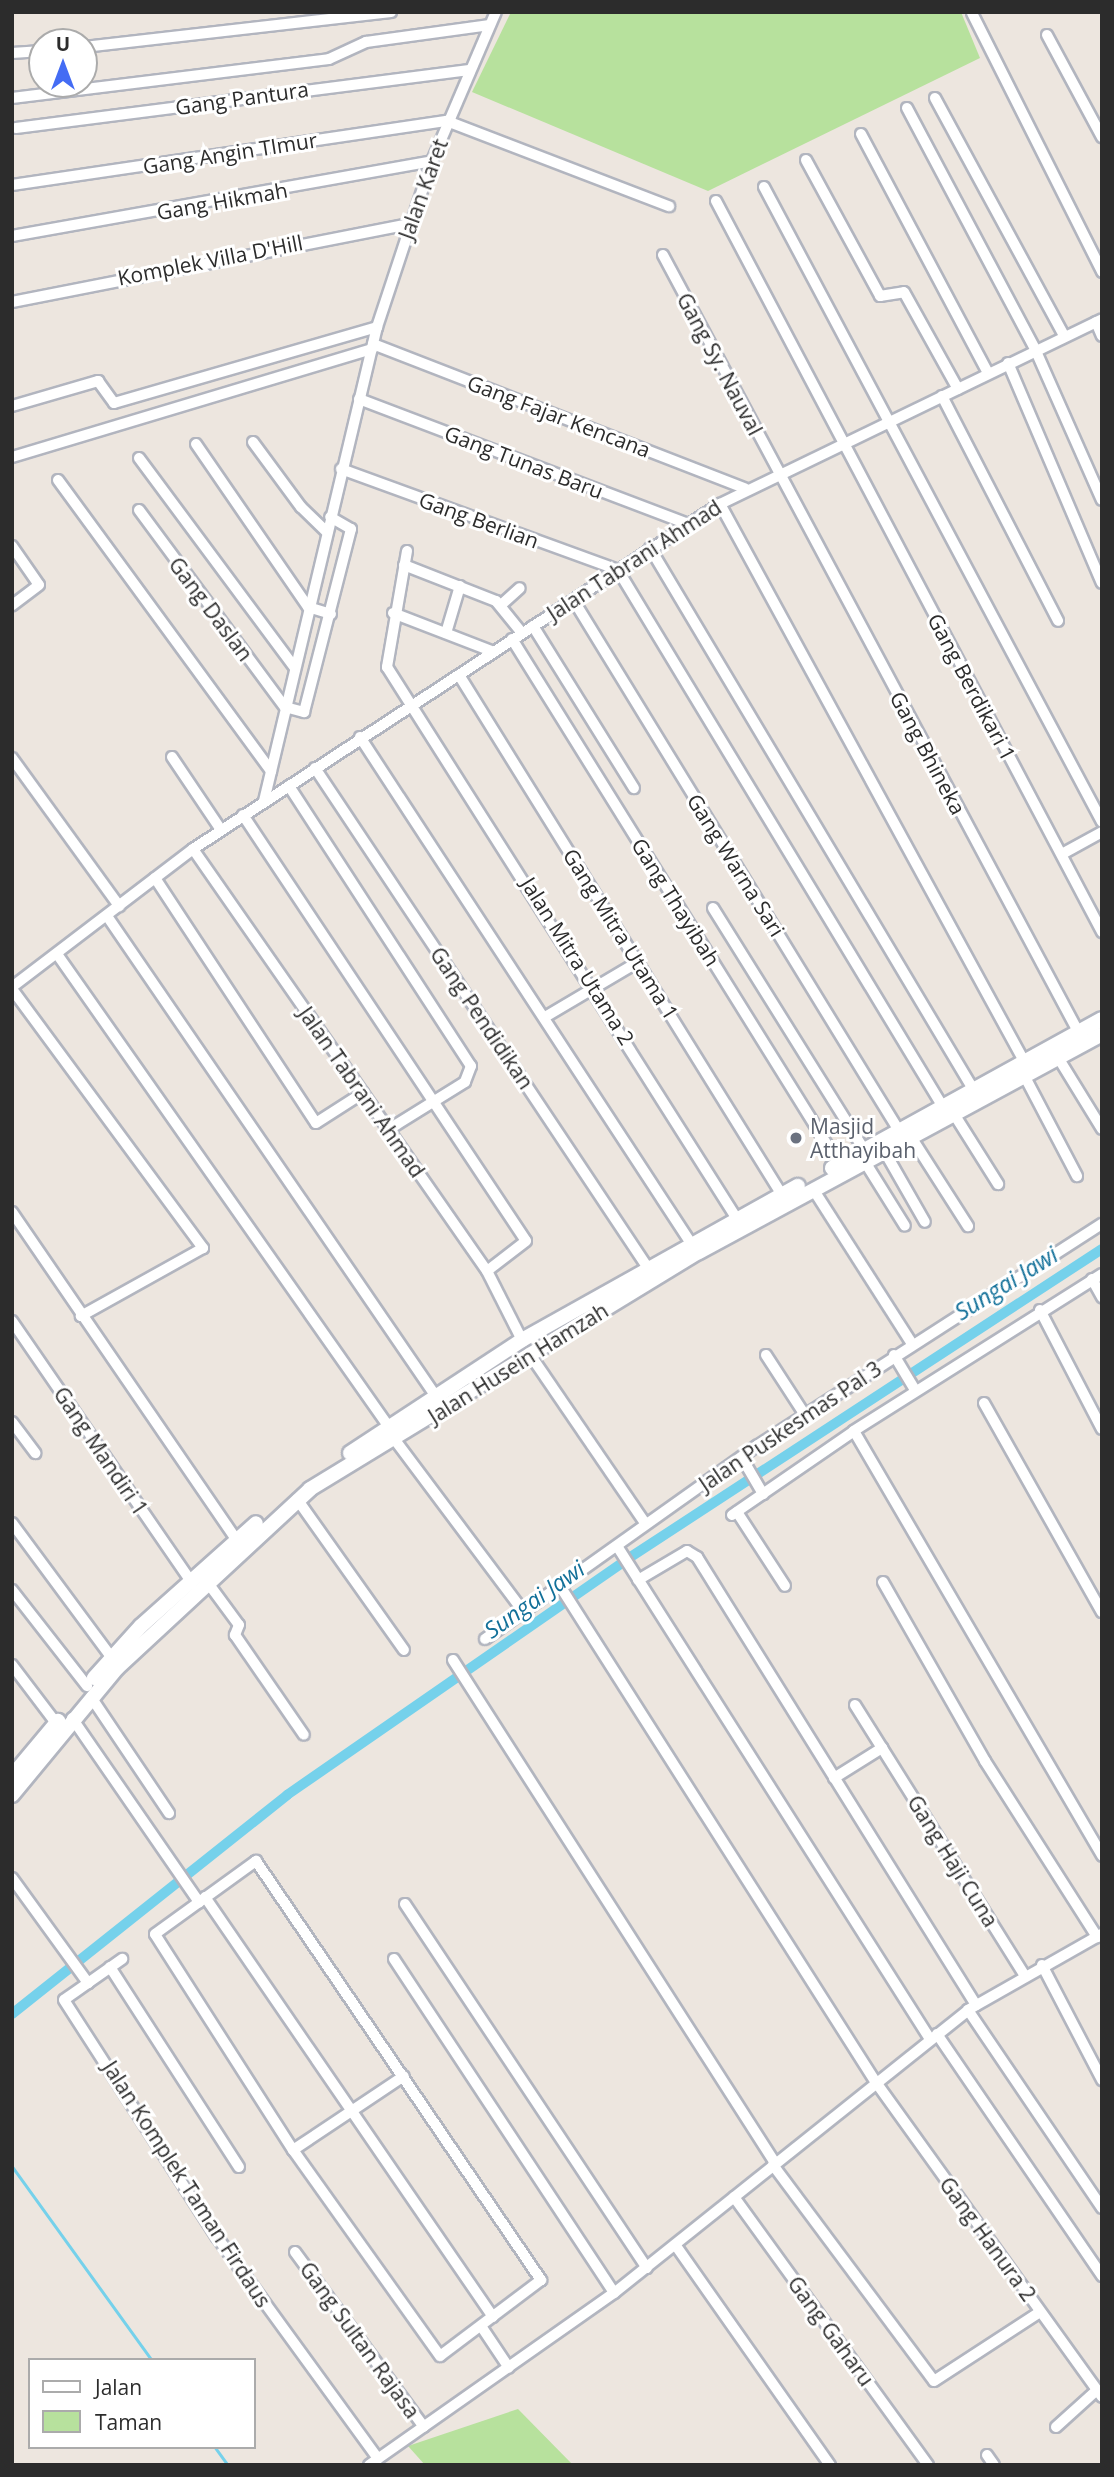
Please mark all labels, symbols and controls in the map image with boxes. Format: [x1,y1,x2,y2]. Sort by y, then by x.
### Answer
north arrow [28,28,98,98]
text: U [56,31,70,57]
street label: Gang Pantura [174,76,310,120]
street label: Gang Angin TImur [141,127,319,179]
street label: Jalan Karet [393,135,453,243]
street label: Gang Hikmah [155,177,289,225]
street label: Komplek Villa D'Hill [115,230,305,290]
street label: Gang Sy. Nauval [672,289,768,439]
street label: Gang Fajar Kencana [464,369,654,463]
street label: Gang Tunas Baru [441,420,607,504]
street label: Gang Berlian [416,487,542,553]
street label: Jalan Tabrani Ahmad [542,494,726,626]
street label: Gang Daslan [164,552,258,666]
street label: Gang Berdikari 1 [923,609,1021,765]
street label: Gang Bhineka [885,687,971,819]
street label: Gang Warna Sari [682,789,790,941]
street label: Gang Thayibah [627,833,725,971]
street label: Gang Mitra Utama 1 [558,844,684,1024]
street label: Jalan Mitra Utama 2 [516,872,640,1050]
street label: Gang Pendidikan [425,942,539,1094]
street label: Jalan Tabrani Ahmad [294,1002,430,1182]
place label: Masjid Atthayibah [810,1113,916,1163]
marker: Masjid Atthayibah [788,1130,804,1146]
water label: Sungai Jawi [949,1240,1063,1326]
street label: Jalan Husein Hamzah [423,1297,613,1429]
street label: Jalan Puskesmas Pal 3 [694,1356,886,1496]
street label: Gang Mandiri 1 [49,1382,153,1520]
water label: Sungai Jawi [478,1554,590,1644]
street label: Gang Haji Cuna [902,1790,1004,1932]
street label: Jalan Komplek Taman Firdaus [98,2056,276,2312]
street label: Gang Hanura 2 [935,2172,1041,2306]
street label: Gang Sultan Rajasa [295,2257,425,2423]
street label: Gang Gaharu [783,2271,879,2391]
legend [28,2358,256,2449]
text: Jalan [95,2373,142,2401]
text: Taman [95,2408,162,2436]

